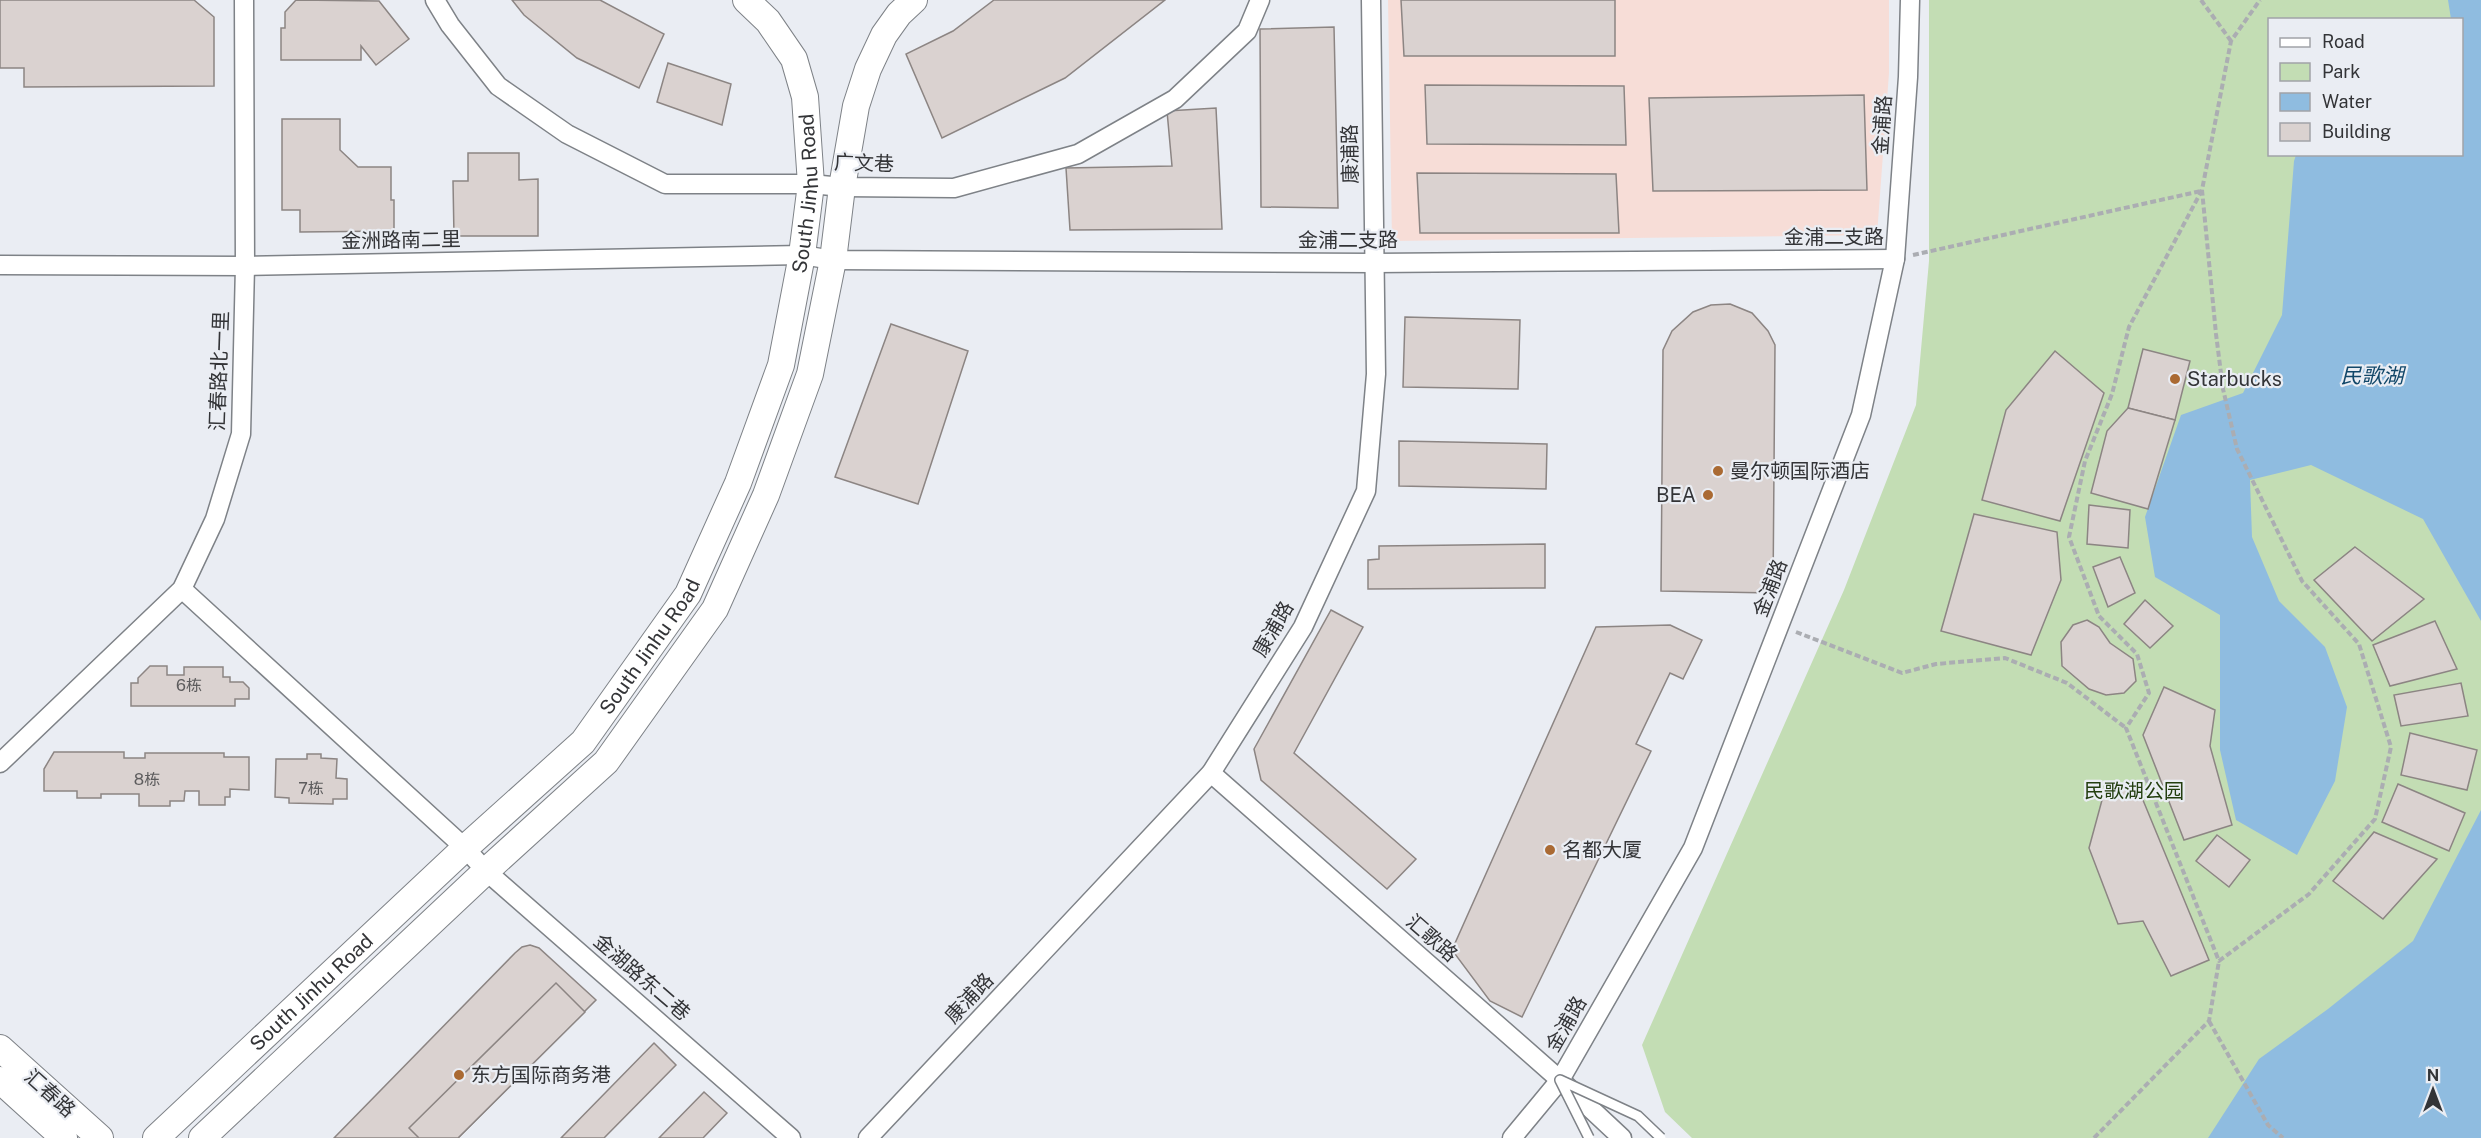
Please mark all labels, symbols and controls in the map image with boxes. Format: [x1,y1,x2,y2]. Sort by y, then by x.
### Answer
legend [2268,18,2463,156]
text: Road [2322,31,2365,52]
text: Park [2322,61,2360,82]
text: Water [2322,91,2372,112]
street label: 金浦路 [1868,94,1896,156]
street label: South Jinhu Road [787,113,823,275]
text: Building [2322,121,2391,142]
street label: 康浦路 [1337,124,1363,184]
street label: 广文巷 [834,150,894,176]
street label: 金浦二支路 [1784,225,1884,249]
street label: 金洲路南二里 [341,227,461,253]
street label: 金浦二支路 [1298,228,1398,252]
street label: 汇春路北一里 [205,311,233,431]
water label: 民歌湖 [2341,363,2406,388]
place label: Starbucks [2187,367,2282,391]
marker: Starbucks [2168,372,2182,386]
place label: 曼尔顿国际酒店 [1730,459,1870,483]
marker: 曼尔顿国际酒店 [1711,464,1725,478]
place label: BEA [1656,483,1696,507]
marker: BEA [1701,488,1715,502]
street label: 金浦路 [1748,556,1792,620]
street label: South Jinhu Road [594,575,705,719]
street label: 康浦路 [1248,597,1298,661]
house number: 6栋 [176,676,202,695]
house number: 8栋 [134,770,160,789]
house number: 7栋 [298,779,324,798]
park label: 民歌湖公园 [2084,779,2184,803]
place label: 名都大厦 [1562,838,1642,862]
marker: 名都大厦 [1543,843,1557,857]
street label: 汇歌路 [1401,909,1463,967]
street label: South Jinhu Road [245,929,378,1056]
street label: 金湖路东二巷 [589,929,695,1025]
street label: 康浦路 [940,968,998,1028]
street label: 金浦路 [1541,992,1591,1056]
north arrow [2403,1060,2463,1120]
place label: 东方国际商务港 [471,1063,611,1087]
street label: 汇春路 [20,1064,80,1122]
text: N [2427,1066,2439,1085]
marker: 东方国际商务港 [452,1068,466,1082]

